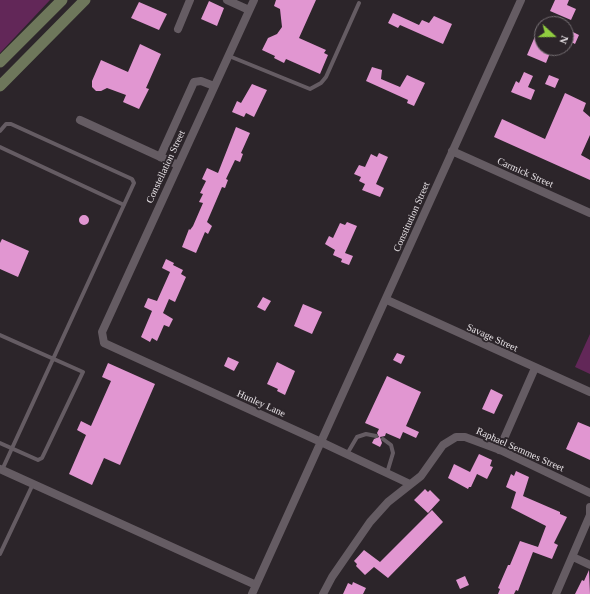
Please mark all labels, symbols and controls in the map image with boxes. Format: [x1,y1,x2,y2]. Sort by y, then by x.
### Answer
north arrow [534,16,574,56]
text: N [557,34,571,46]
street label: Constellation Street [144,129,188,205]
street label: Carmick Street [495,155,555,191]
street label: Constitution Street [391,180,433,254]
street label: Savage Street [465,321,519,355]
street label: Hunley Lane [235,388,287,420]
street label: Raphael Semmes Street [474,425,566,475]

